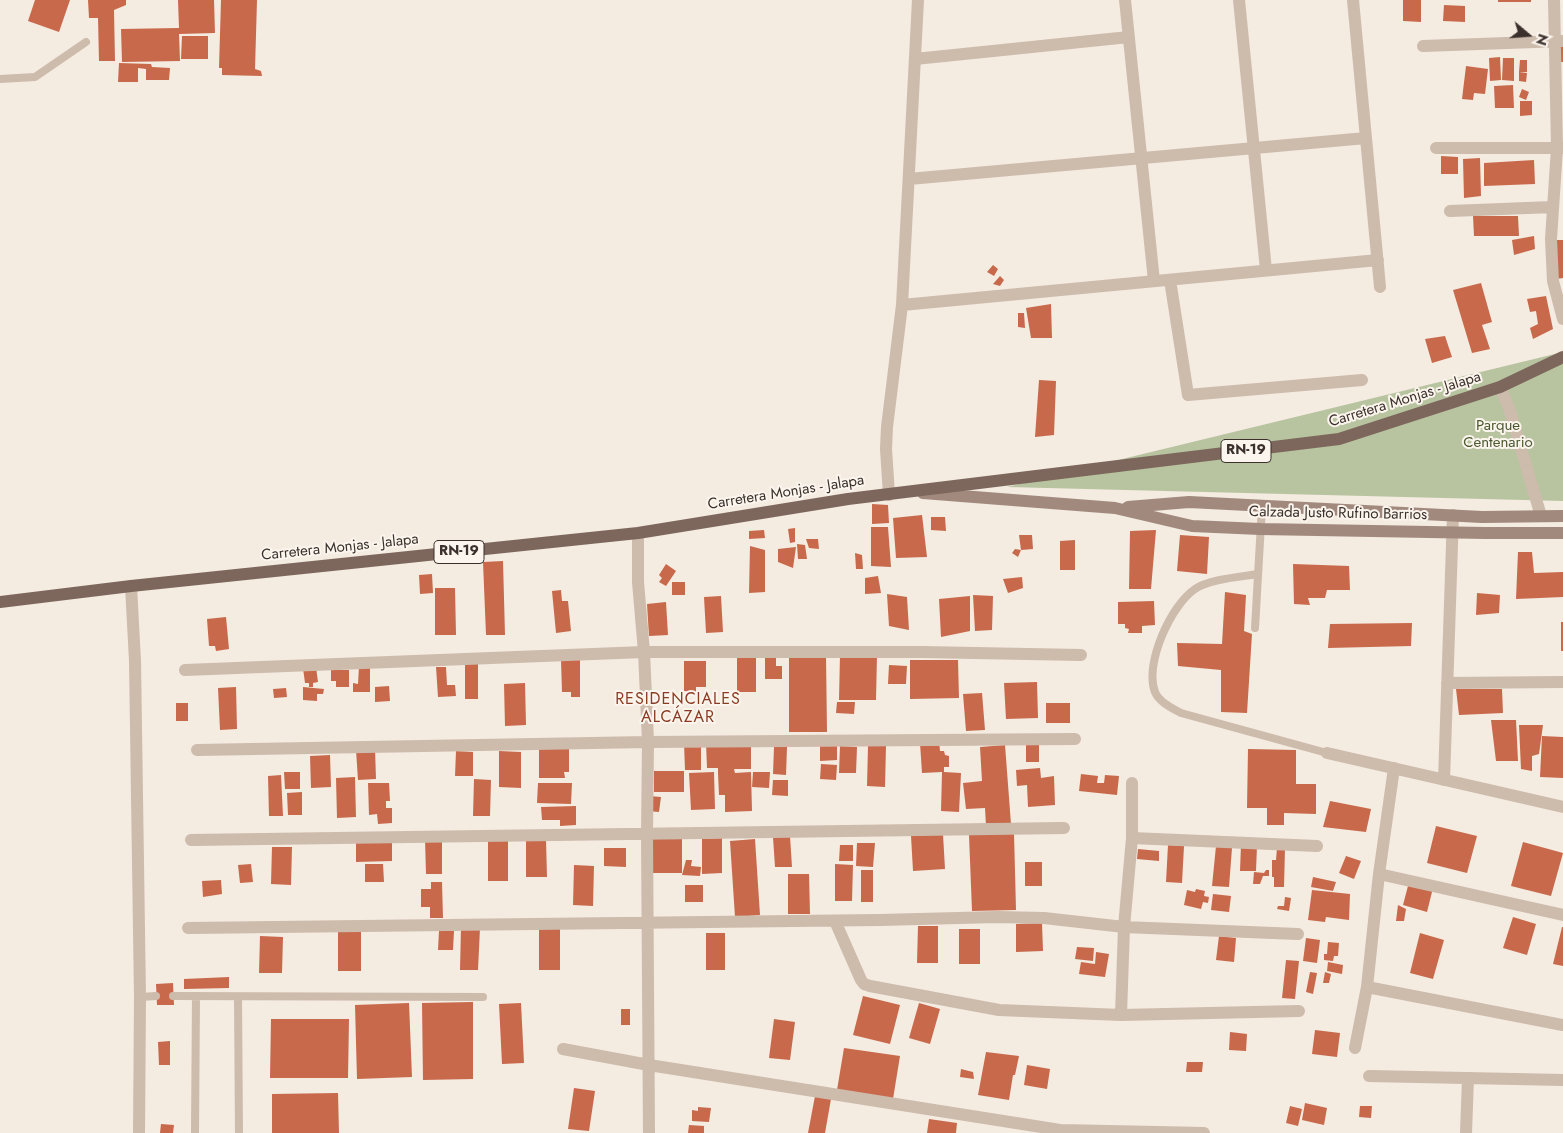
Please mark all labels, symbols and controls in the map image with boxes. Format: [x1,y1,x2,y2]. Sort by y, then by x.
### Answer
north arrow [1503,10,1553,60]
text: N [1531,31,1553,48]
street label: Carretera Monjas - Jalapa [1327,368,1483,432]
park label: Parque Centenario [1463,417,1533,452]
road number: RN-19 [1221,440,1271,462]
street label: Carretera Monjas - Jalapa [707,472,865,514]
street label: Calzada Justo Rufino Barrios [1249,503,1427,525]
street label: Carretera Monjas - Jalapa [260,531,420,565]
road number: RN-19 [434,540,484,564]
district label: RESIDENCIALES ALCÁZAR [614,690,742,728]

